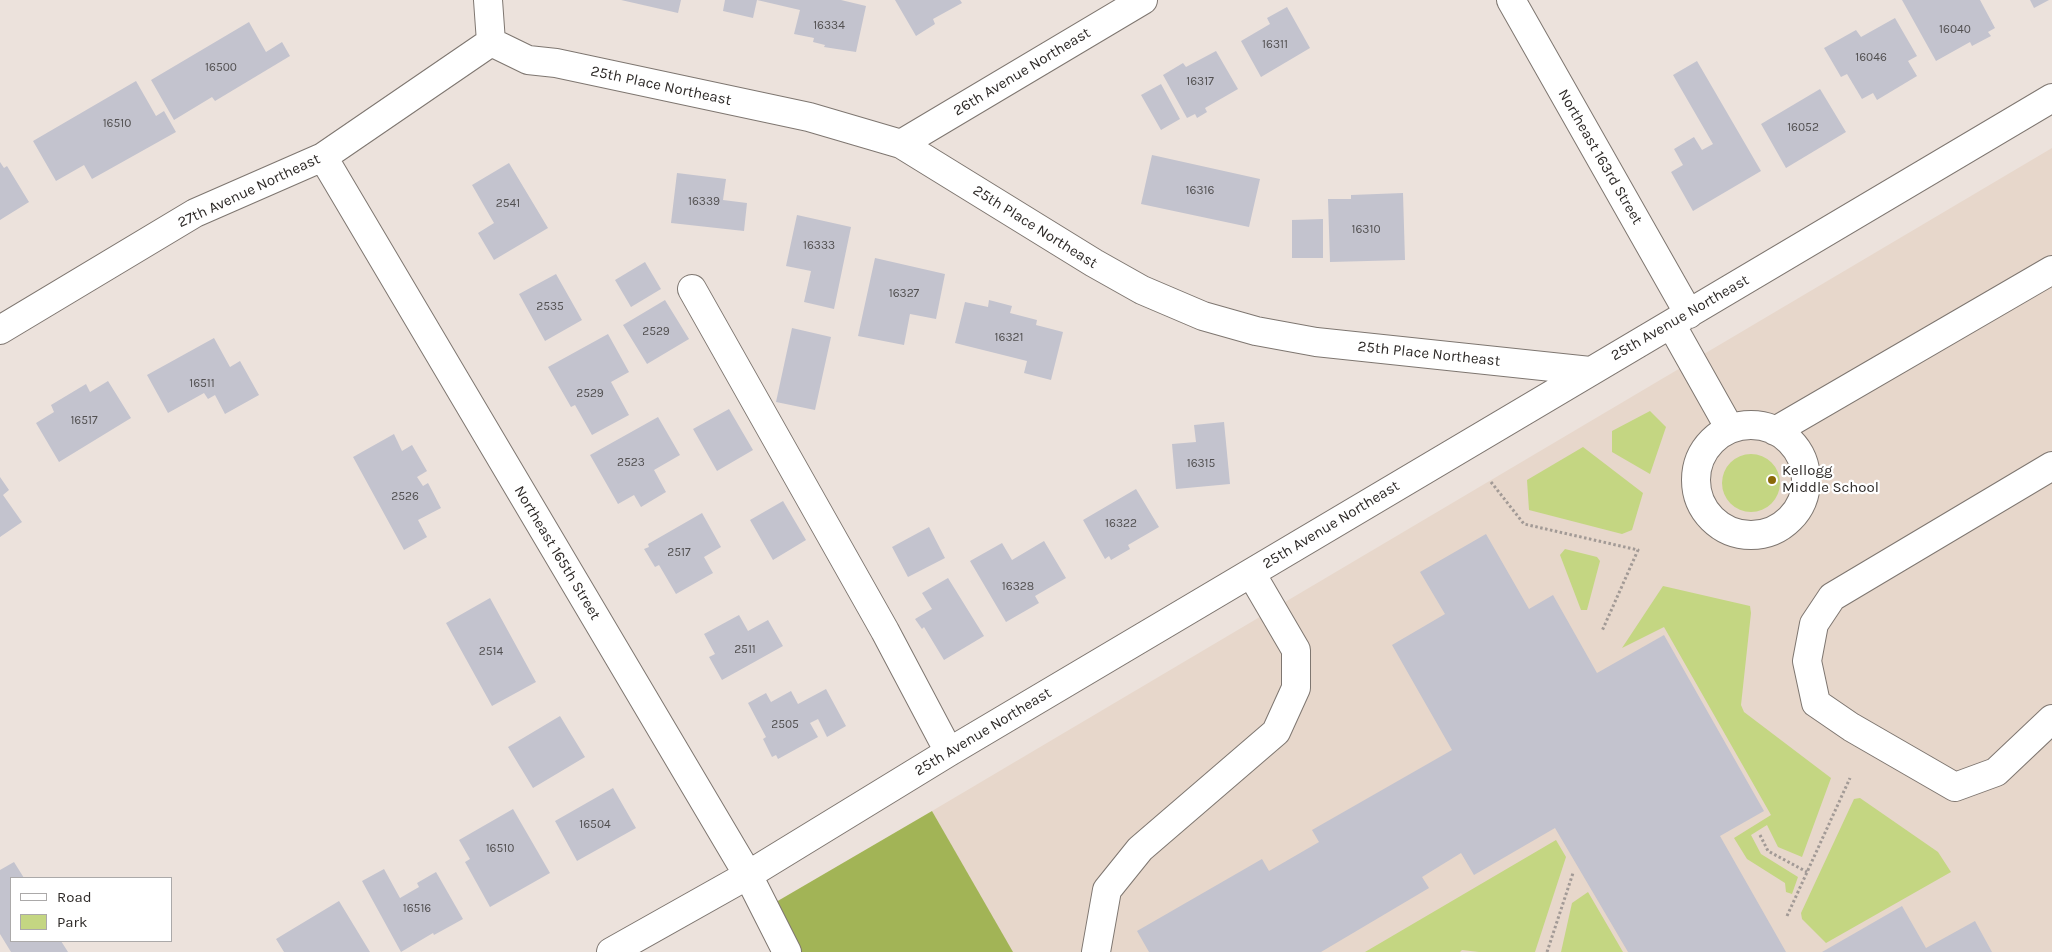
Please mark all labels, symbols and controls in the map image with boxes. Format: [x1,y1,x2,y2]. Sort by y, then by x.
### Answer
house number: 16334 [813,19,845,33]
house number: 16040 [1939,23,1971,37]
street label: 26th Avenue Northeast [950,24,1094,120]
house number: 16311 [1262,38,1288,52]
house number: 16046 [1855,51,1887,65]
house number: 16500 [205,61,237,75]
street label: 25th Place Northeast [589,62,733,110]
house number: 16317 [1186,75,1214,89]
street label: Northeast 163rd Street [1554,86,1646,228]
house number: 16510 [103,117,131,131]
house number: 16052 [1787,121,1819,135]
street label: 27th Avenue Northeast [175,150,323,232]
street label: 25th Place Northeast [969,181,1101,273]
house number: 16316 [1186,184,1214,198]
house number: 16339 [688,195,720,209]
house number: 2541 [496,197,520,211]
house number: 16310 [1351,223,1381,237]
house number: 16333 [803,239,835,253]
street label: 25th Avenue Northeast [1608,271,1752,365]
house number: 16327 [889,287,919,301]
house number: 2535 [536,300,564,314]
house number: 2529 [642,325,670,339]
house number: 16321 [995,331,1023,345]
street label: 25th Place Northeast [1357,338,1501,370]
house number: 16511 [189,377,215,391]
house number: 2529 [576,387,604,401]
house number: 16517 [70,414,98,428]
house number: 2523 [617,456,645,470]
house number: 16315 [1187,457,1215,471]
place label: Kellogg Middle School [1782,462,1879,497]
marker: Kellogg Middle School [1766,474,1778,486]
street label: 25th Avenue Northeast [1259,477,1403,573]
street label: Northeast 165th Street [510,483,604,623]
house number: 2526 [391,490,419,504]
house number: 16322 [1105,517,1137,531]
house number: 2517 [667,546,691,560]
house number: 16328 [1002,580,1034,594]
house number: 2511 [734,643,756,657]
house number: 2514 [479,645,503,659]
street label: 25th Avenue Northeast [911,684,1055,780]
house number: 2505 [771,718,799,732]
house number: 16504 [579,818,611,832]
house number: 16510 [486,842,514,856]
legend [10,877,172,942]
text: Road [57,888,92,906]
house number: 16516 [403,902,431,916]
text: Park [57,913,87,931]

